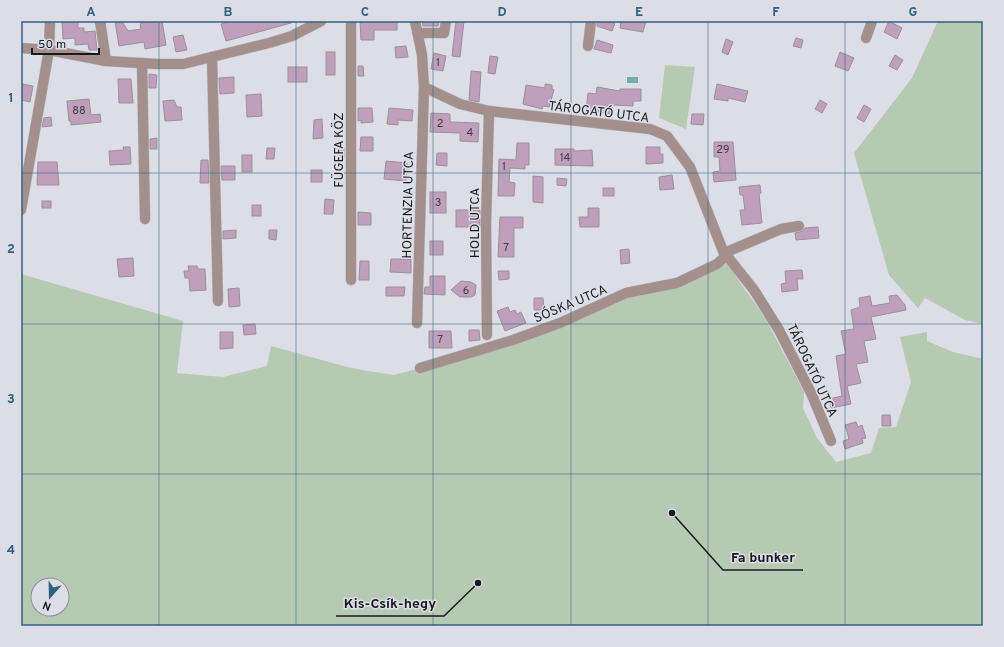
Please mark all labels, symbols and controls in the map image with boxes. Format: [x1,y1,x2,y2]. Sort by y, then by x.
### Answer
text: A [86,5,96,21]
text: B [224,5,233,21]
text: C [361,5,369,21]
text: D [497,5,507,21]
text: E [635,5,643,21]
text: F [772,5,780,21]
text: G [909,5,918,21]
scale bar [32,30,99,56]
text: 50 m [38,37,66,53]
house number: 1 [436,56,440,70]
text: 1 [8,91,14,107]
street label: TÁROGATÓ UTCA [547,97,650,127]
house number: 88 [72,104,86,118]
street label: FÜGEFA KÖZ [330,112,348,188]
house number: 2 [437,117,443,131]
house number: 4 [467,126,474,140]
house number: 29 [716,143,730,157]
street label: HORTENZIA UTCA [400,151,418,259]
house number: 14 [560,151,571,165]
house number: 1 [502,160,506,174]
street label: HOLD UTCA [468,188,484,258]
house number: 3 [435,196,441,210]
house number: 7 [503,241,509,255]
text: 2 [7,242,15,258]
street label: SÓSKA UTCA [531,280,610,327]
house number: 6 [463,284,469,298]
street label: TÁROGATÓ UTCA [783,321,842,420]
house number: 7 [437,333,443,347]
text: 3 [7,392,15,408]
text: 4 [7,543,15,559]
callout: Fa bunker [723,544,803,570]
text: Fa bunker [731,550,795,567]
north arrow [30,577,70,617]
callout: Kis-Csík-hegy [336,590,444,616]
text: Kis-Csík-hegy [344,596,436,613]
text: N [41,598,53,613]

